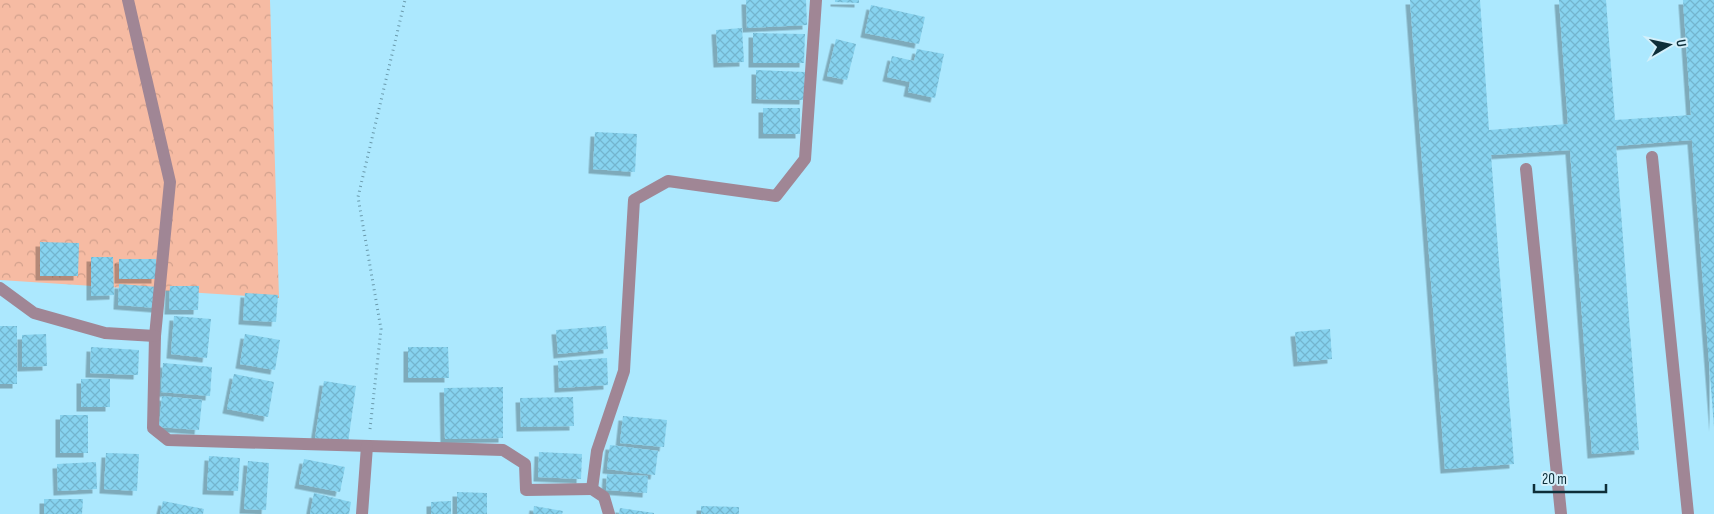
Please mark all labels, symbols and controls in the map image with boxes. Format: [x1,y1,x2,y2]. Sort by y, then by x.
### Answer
north arrow [1644,20,1694,70]
text: U [1672,38,1690,48]
scale bar [1534,462,1606,494]
text: 20 m [1542,470,1567,489]

